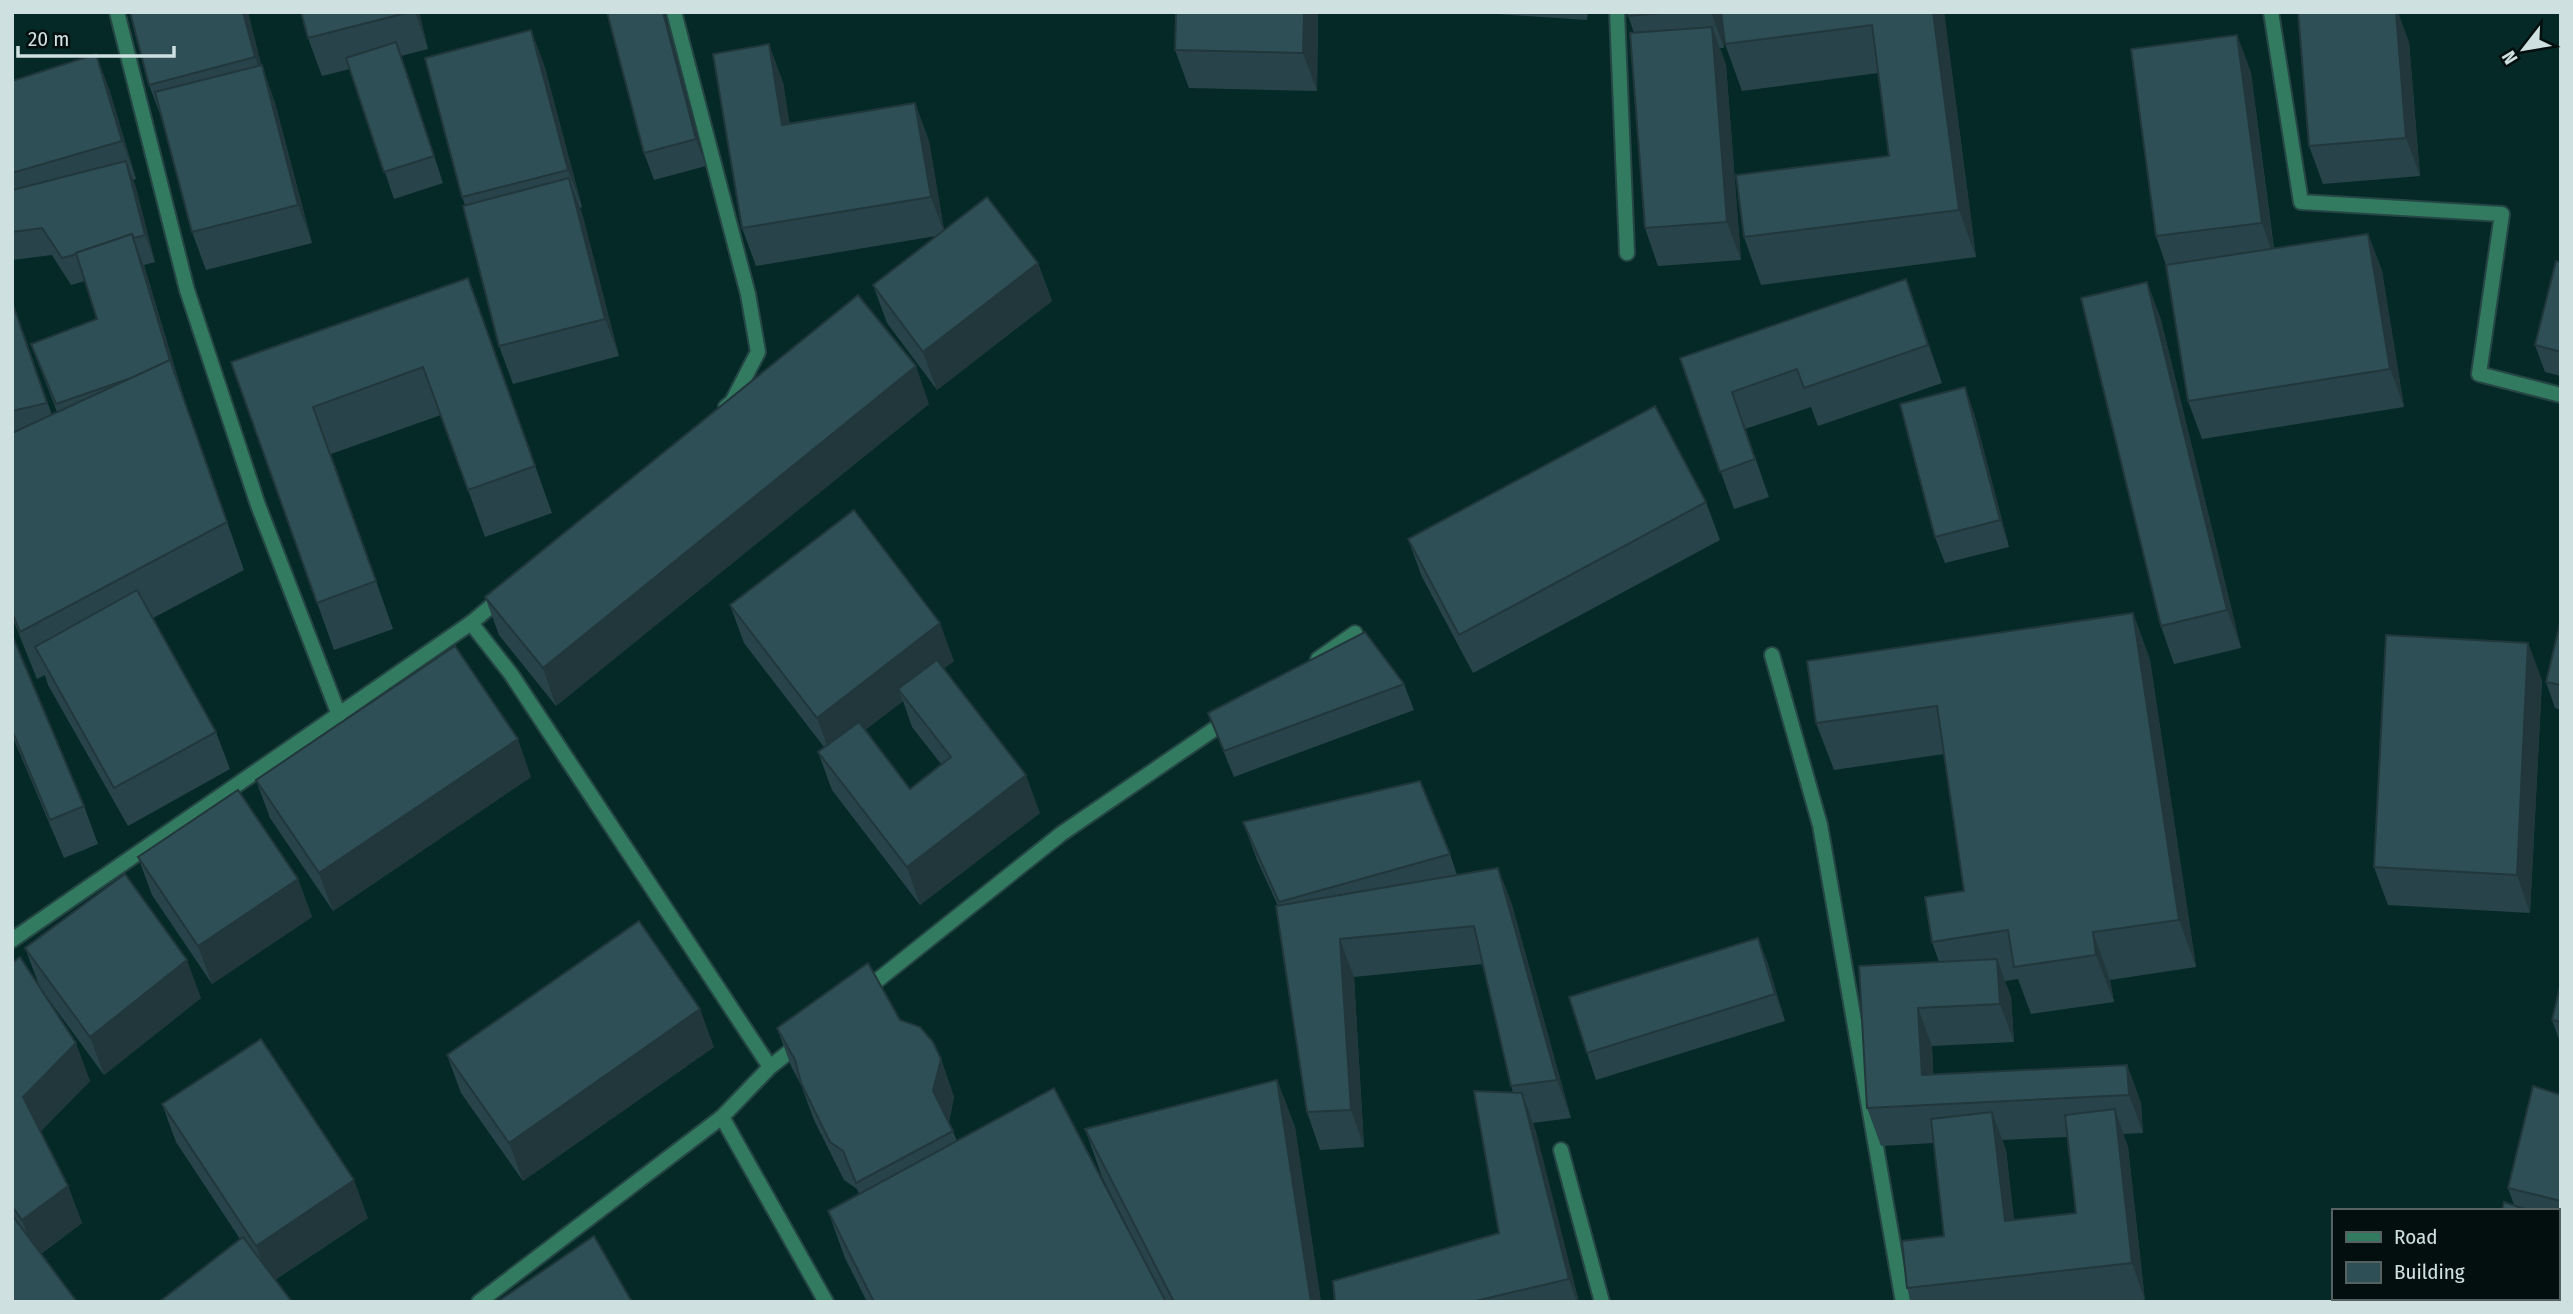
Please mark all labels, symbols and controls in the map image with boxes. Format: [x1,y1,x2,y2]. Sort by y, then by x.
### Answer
scale bar [18,14,173,58]
north arrow [2489,14,2559,84]
text: 20 m [28,26,69,52]
text: N [2497,47,2523,68]
legend [2332,1209,2559,1300]
text: Road [2394,1224,2438,1250]
text: Building [2394,1259,2465,1285]

